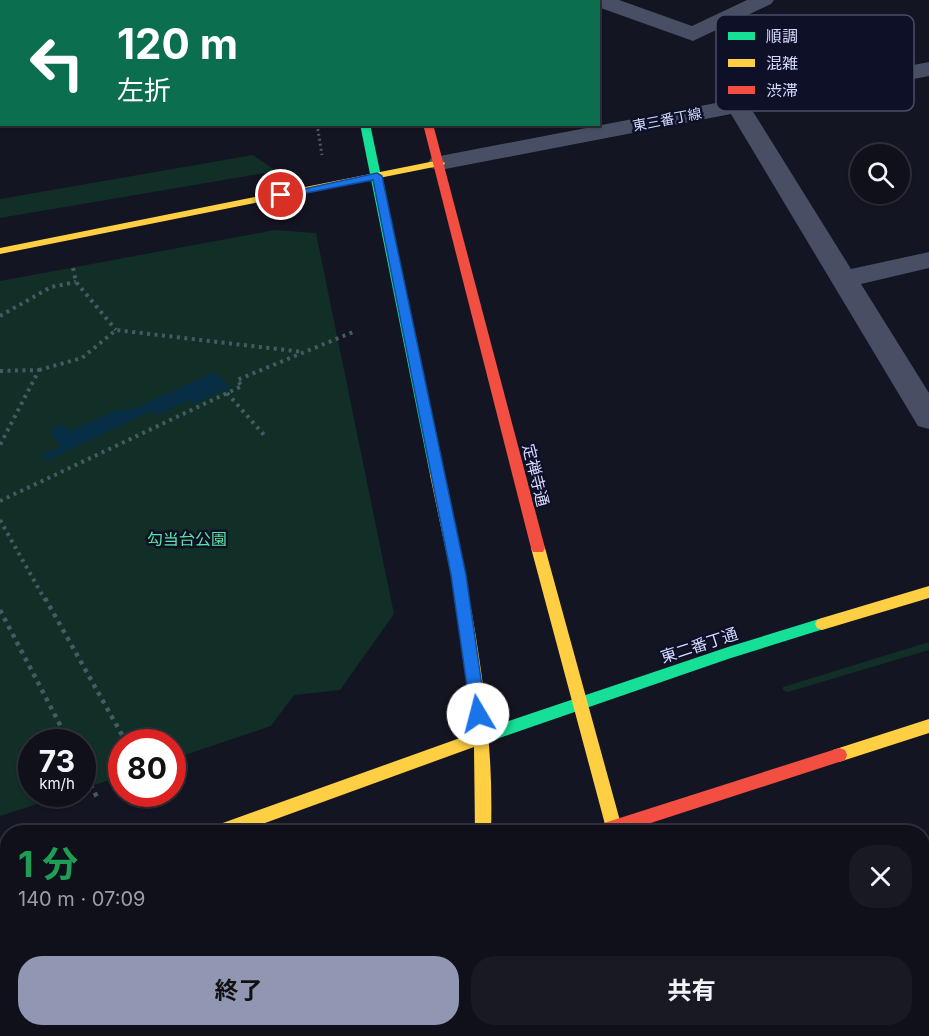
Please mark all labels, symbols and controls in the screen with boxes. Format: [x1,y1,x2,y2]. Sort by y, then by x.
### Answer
legend [716,15,914,111]
text: 120 m [117,18,238,69]
icon: left [18,24,96,102]
text: 順調 [766,26,798,46]
text: 混雑 [766,53,798,73]
text: 左折 [117,74,171,107]
text: 渋滞 [766,80,798,100]
street label: 東三番丁線 [631,104,703,134]
map controls [850,144,910,204]
button: search [850,144,910,204]
pin [255,169,306,220]
icon: arrive [264,178,297,211]
street label: 定禅寺通 [519,442,553,508]
park label: 勾当台公園 [147,529,227,549]
street label: 東二番丁通 [658,623,740,667]
position arrow [446,682,510,746]
speed limit sign: 80 [108,729,186,807]
text: 73 [39,743,75,779]
text: km/h [39,774,75,793]
text: 1 分 [18,842,78,886]
button: close [849,845,912,908]
text: 140 m · 07:09 [18,887,145,911]
button: 終了 [18,956,459,1025]
button: 共有 [471,956,912,1025]

